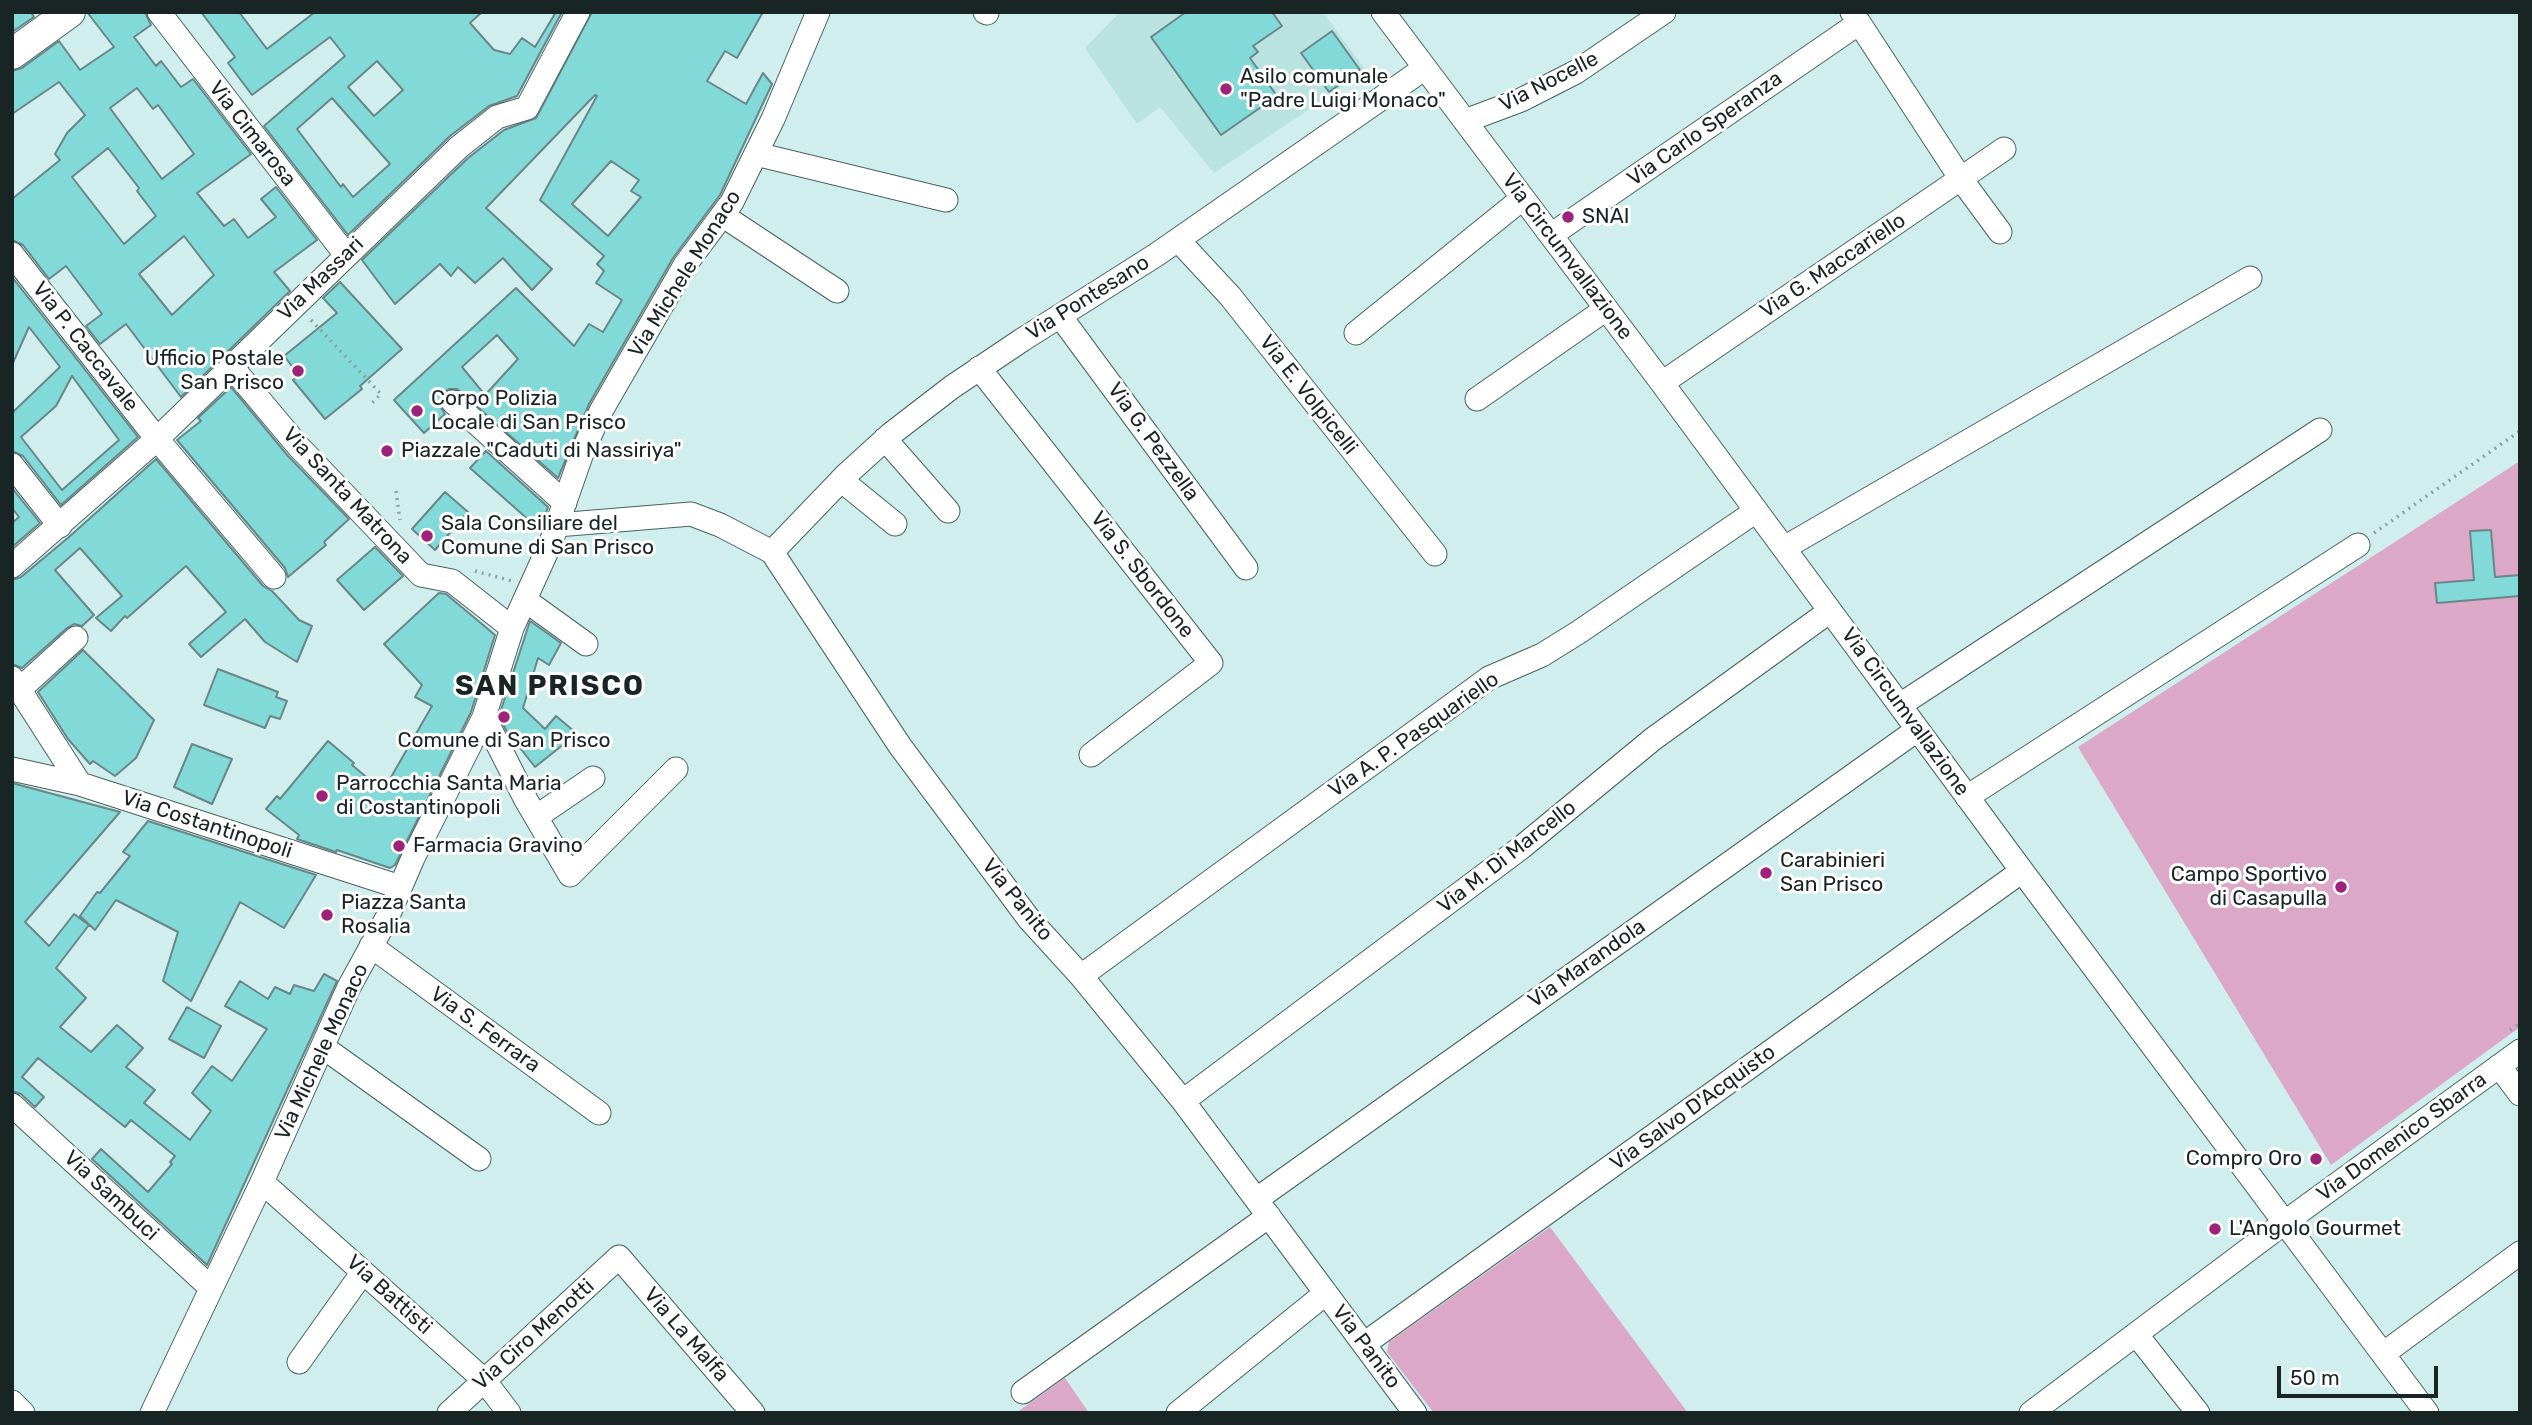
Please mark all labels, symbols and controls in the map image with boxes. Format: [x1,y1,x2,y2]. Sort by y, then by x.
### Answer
street label: Via Nocelle [1495,46,1603,118]
place label: Asilo comunale "Padre Luigi Monaco" [1240,64,1446,114]
street label: Via Carlo Speranza [1623,66,1787,192]
street label: Via Cimarosa [203,76,301,192]
marker: Asilo comunale "Padre Luigi Monaco" [1218,81,1234,97]
street label: Via Circumvallazione [1496,169,1638,345]
street label: Via Michele Monaco [623,186,747,362]
place label: SNAI [1582,204,1629,230]
street label: Via G. Maccariello [1755,208,1911,324]
marker: SNAI [1560,209,1576,225]
street label: Via Massari [273,232,369,326]
street label: Via Pontesano [1022,250,1154,346]
street label: Via P. Caccavale [27,277,143,417]
street label: Via E. Volpicelli [1254,330,1362,460]
place label: Ufficio Postale San Prisco [145,346,284,396]
marker: Ufficio Postale San Prisco [290,363,306,379]
street label: Via G. Pezzella [1102,378,1204,506]
place label: Corpo Polizia Locale di San Prisco [431,386,626,436]
marker: Corpo Polizia Locale di San Prisco [409,403,425,419]
street label: Via Santa Matrona [277,422,417,570]
place label: Piazzale "Caduti di Nassiriya" [401,438,682,464]
marker: Piazzale "Caduti di Nassiriya" [379,443,395,459]
street label: Via S. Sbordone [1085,507,1199,643]
place label: Sala Consiliare del Comune di San Prisco [441,511,654,561]
marker: Sala Consiliare del Comune di San Prisco [419,528,435,544]
street label: Via Circumvallazione [1835,623,1975,801]
street label: Via A. P. Pasquariello [1324,667,1504,803]
district label: SAN PRISCO [456,670,644,704]
marker: Comune di San Prisco [496,709,512,725]
place label: Comune di San Prisco [397,728,611,754]
place label: Parrocchia Santa Maria di Costantinopoli [336,771,562,821]
street label: Via Costantinopoli [119,786,295,864]
marker: Parrocchia Santa Maria di Costantinopoli [314,788,330,804]
street label: Via M. Di Marcello [1433,795,1581,919]
place label: Farmacia Gravino [413,833,583,859]
marker: Farmacia Gravino [391,838,407,854]
place label: Carabinieri San Prisco [1780,848,1885,898]
street label: Via Panito [976,854,1058,946]
place label: Campo Sportivo di Casapulla [2171,862,2327,912]
marker: Carabinieri San Prisco [1758,865,1774,881]
marker: Campo Sportivo di Casapulla [2333,879,2349,895]
place label: Piazza Santa Rosalia [341,890,466,940]
marker: Piazza Santa Rosalia [319,907,335,923]
street label: Via Marandola [1524,914,1650,1014]
street label: Via Michele Monaco [270,960,374,1144]
street label: Via S. Ferrara [425,982,545,1078]
street label: Via Salvo D'Acquisto [1605,1040,1781,1176]
street label: Via Domenico Sbarra [2312,1067,2492,1207]
street label: Via Sambuci [58,1146,164,1246]
place label: Compro Oro [2186,1146,2302,1172]
marker: Compro Oro [2308,1151,2324,1167]
place label: L'Angolo Gourmet [2229,1216,2401,1242]
marker: L'Angolo Gourmet [2207,1221,2223,1237]
street label: Via Battisti [341,1250,437,1340]
street label: Via Ciro Menotti [468,1274,600,1396]
street label: Via La Malfa [638,1283,734,1387]
street label: Via Panito [1326,1300,1406,1394]
scale bar [2280,1352,2441,1396]
text: 50 m [2290,1365,2340,1390]

